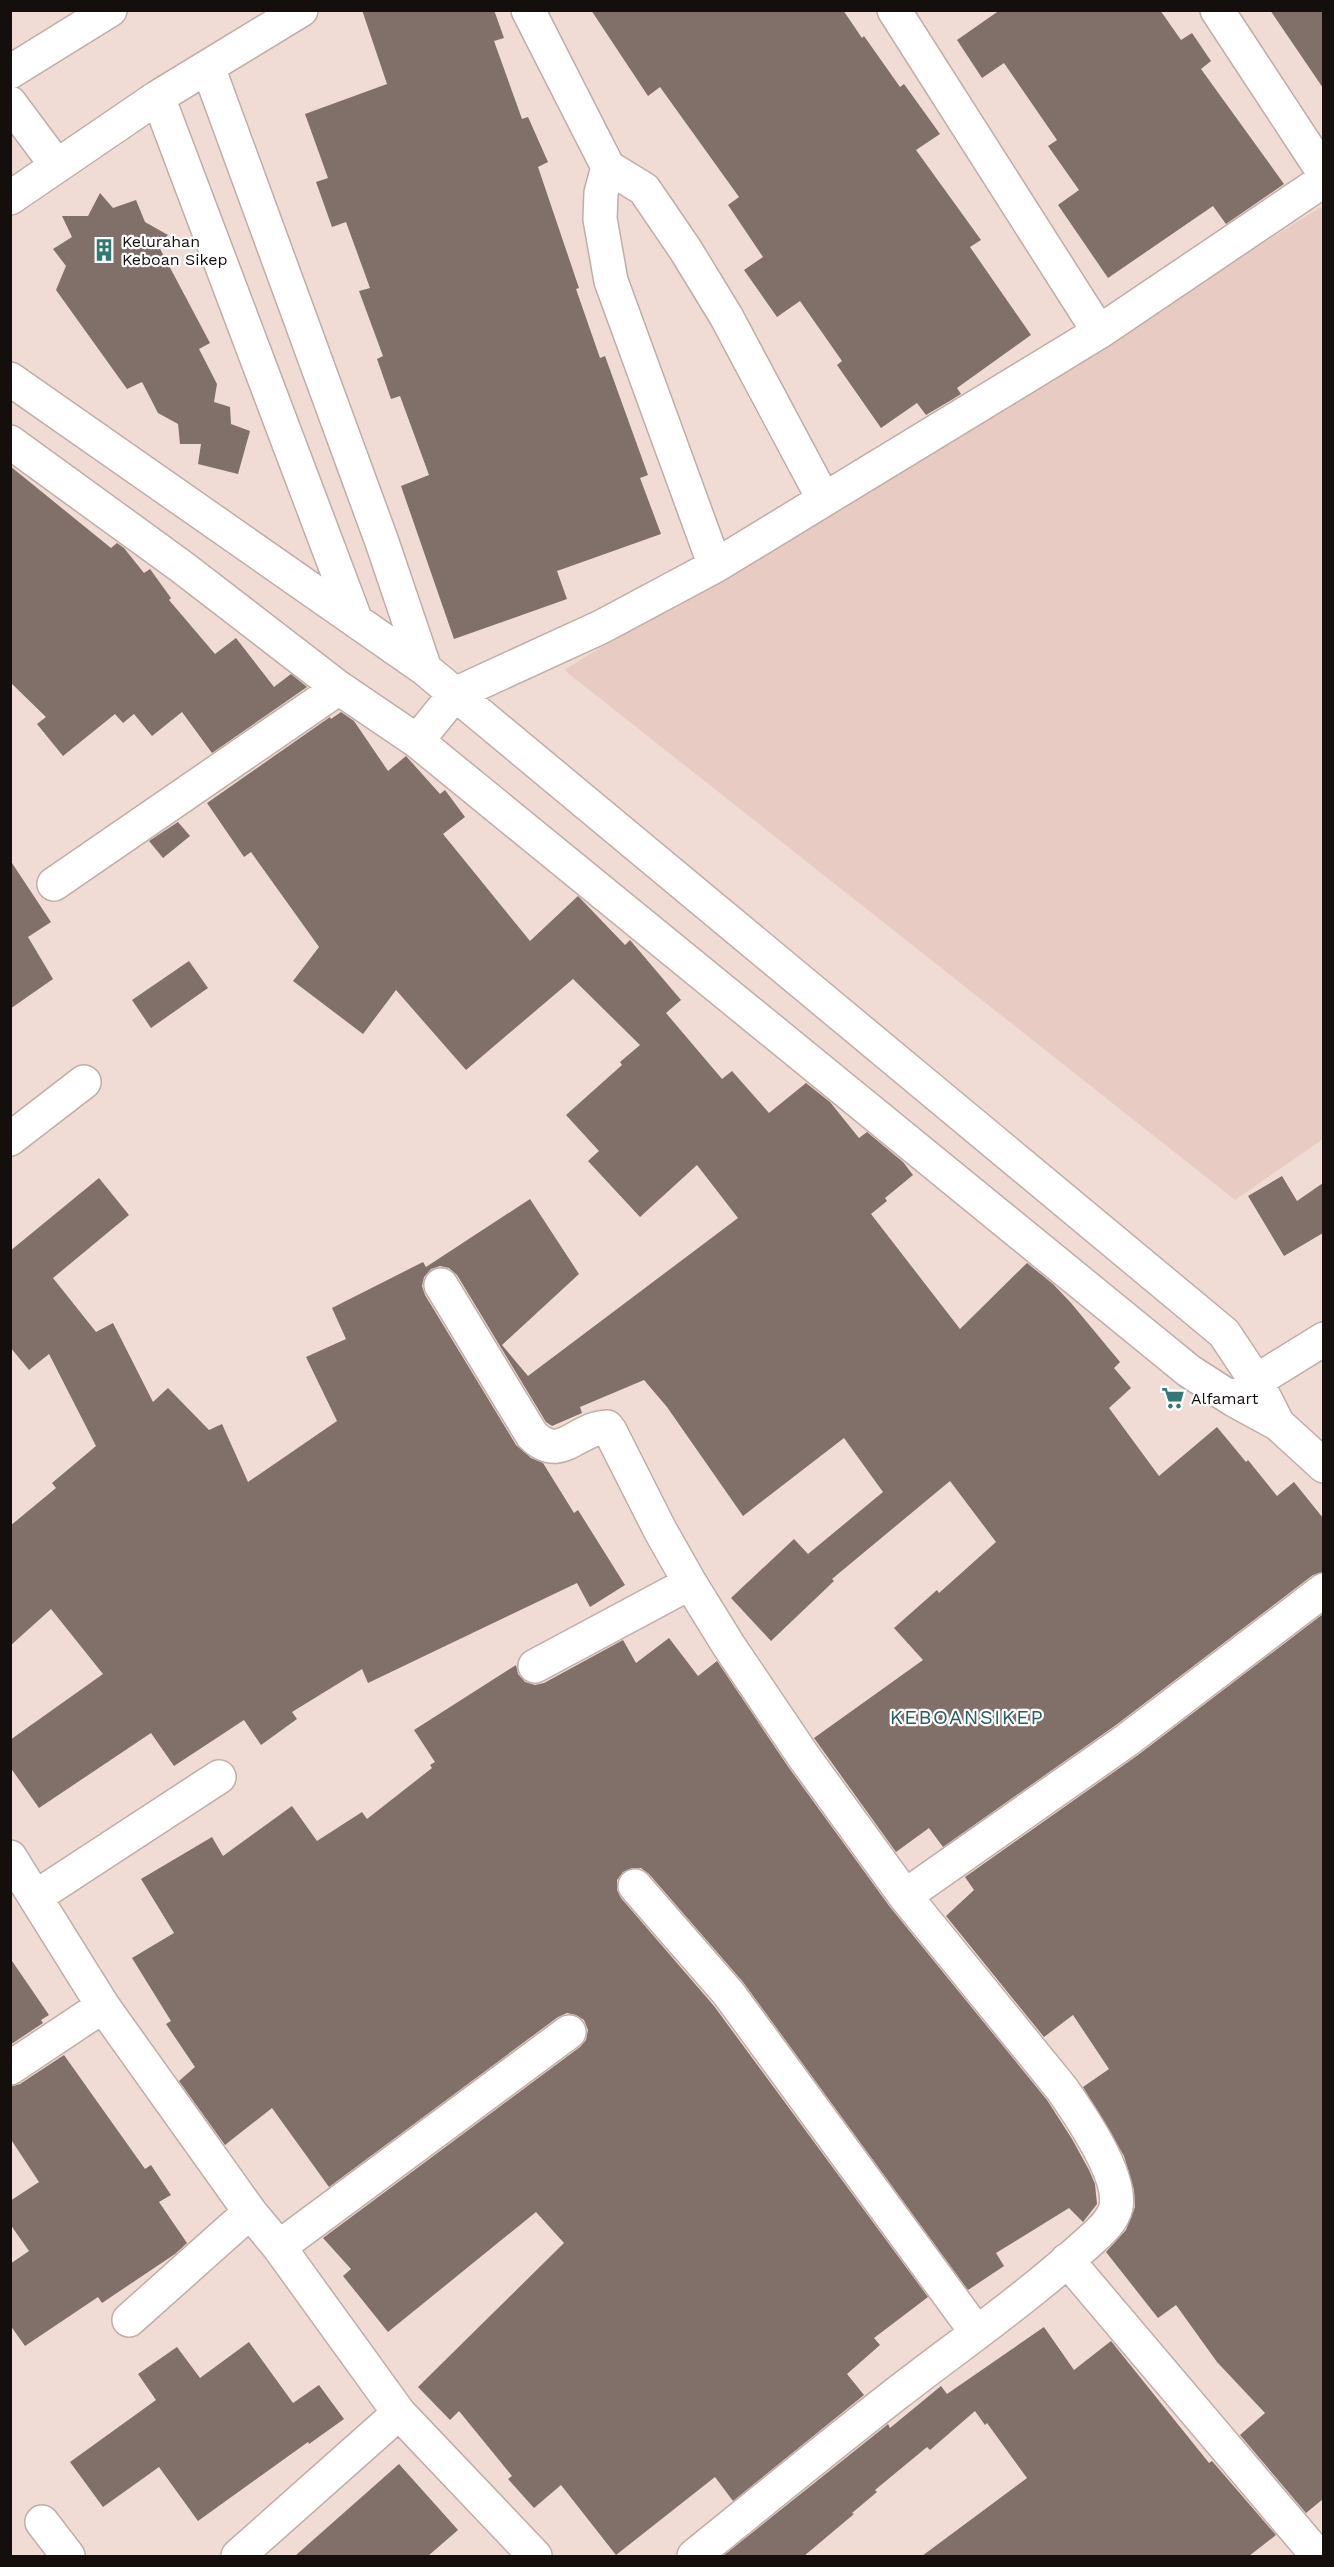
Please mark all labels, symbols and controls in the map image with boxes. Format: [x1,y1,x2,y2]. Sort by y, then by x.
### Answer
place label: Kelurahan Keboan Sikep [122,232,228,269]
building icon: Kelurahan Keboan Sikep [91,237,117,263]
supermarket icon: Alfamart [1160,1385,1186,1411]
place label: Alfamart [1191,1389,1259,1408]
district label: KEBOANSIKEP [890,1705,1044,1729]

